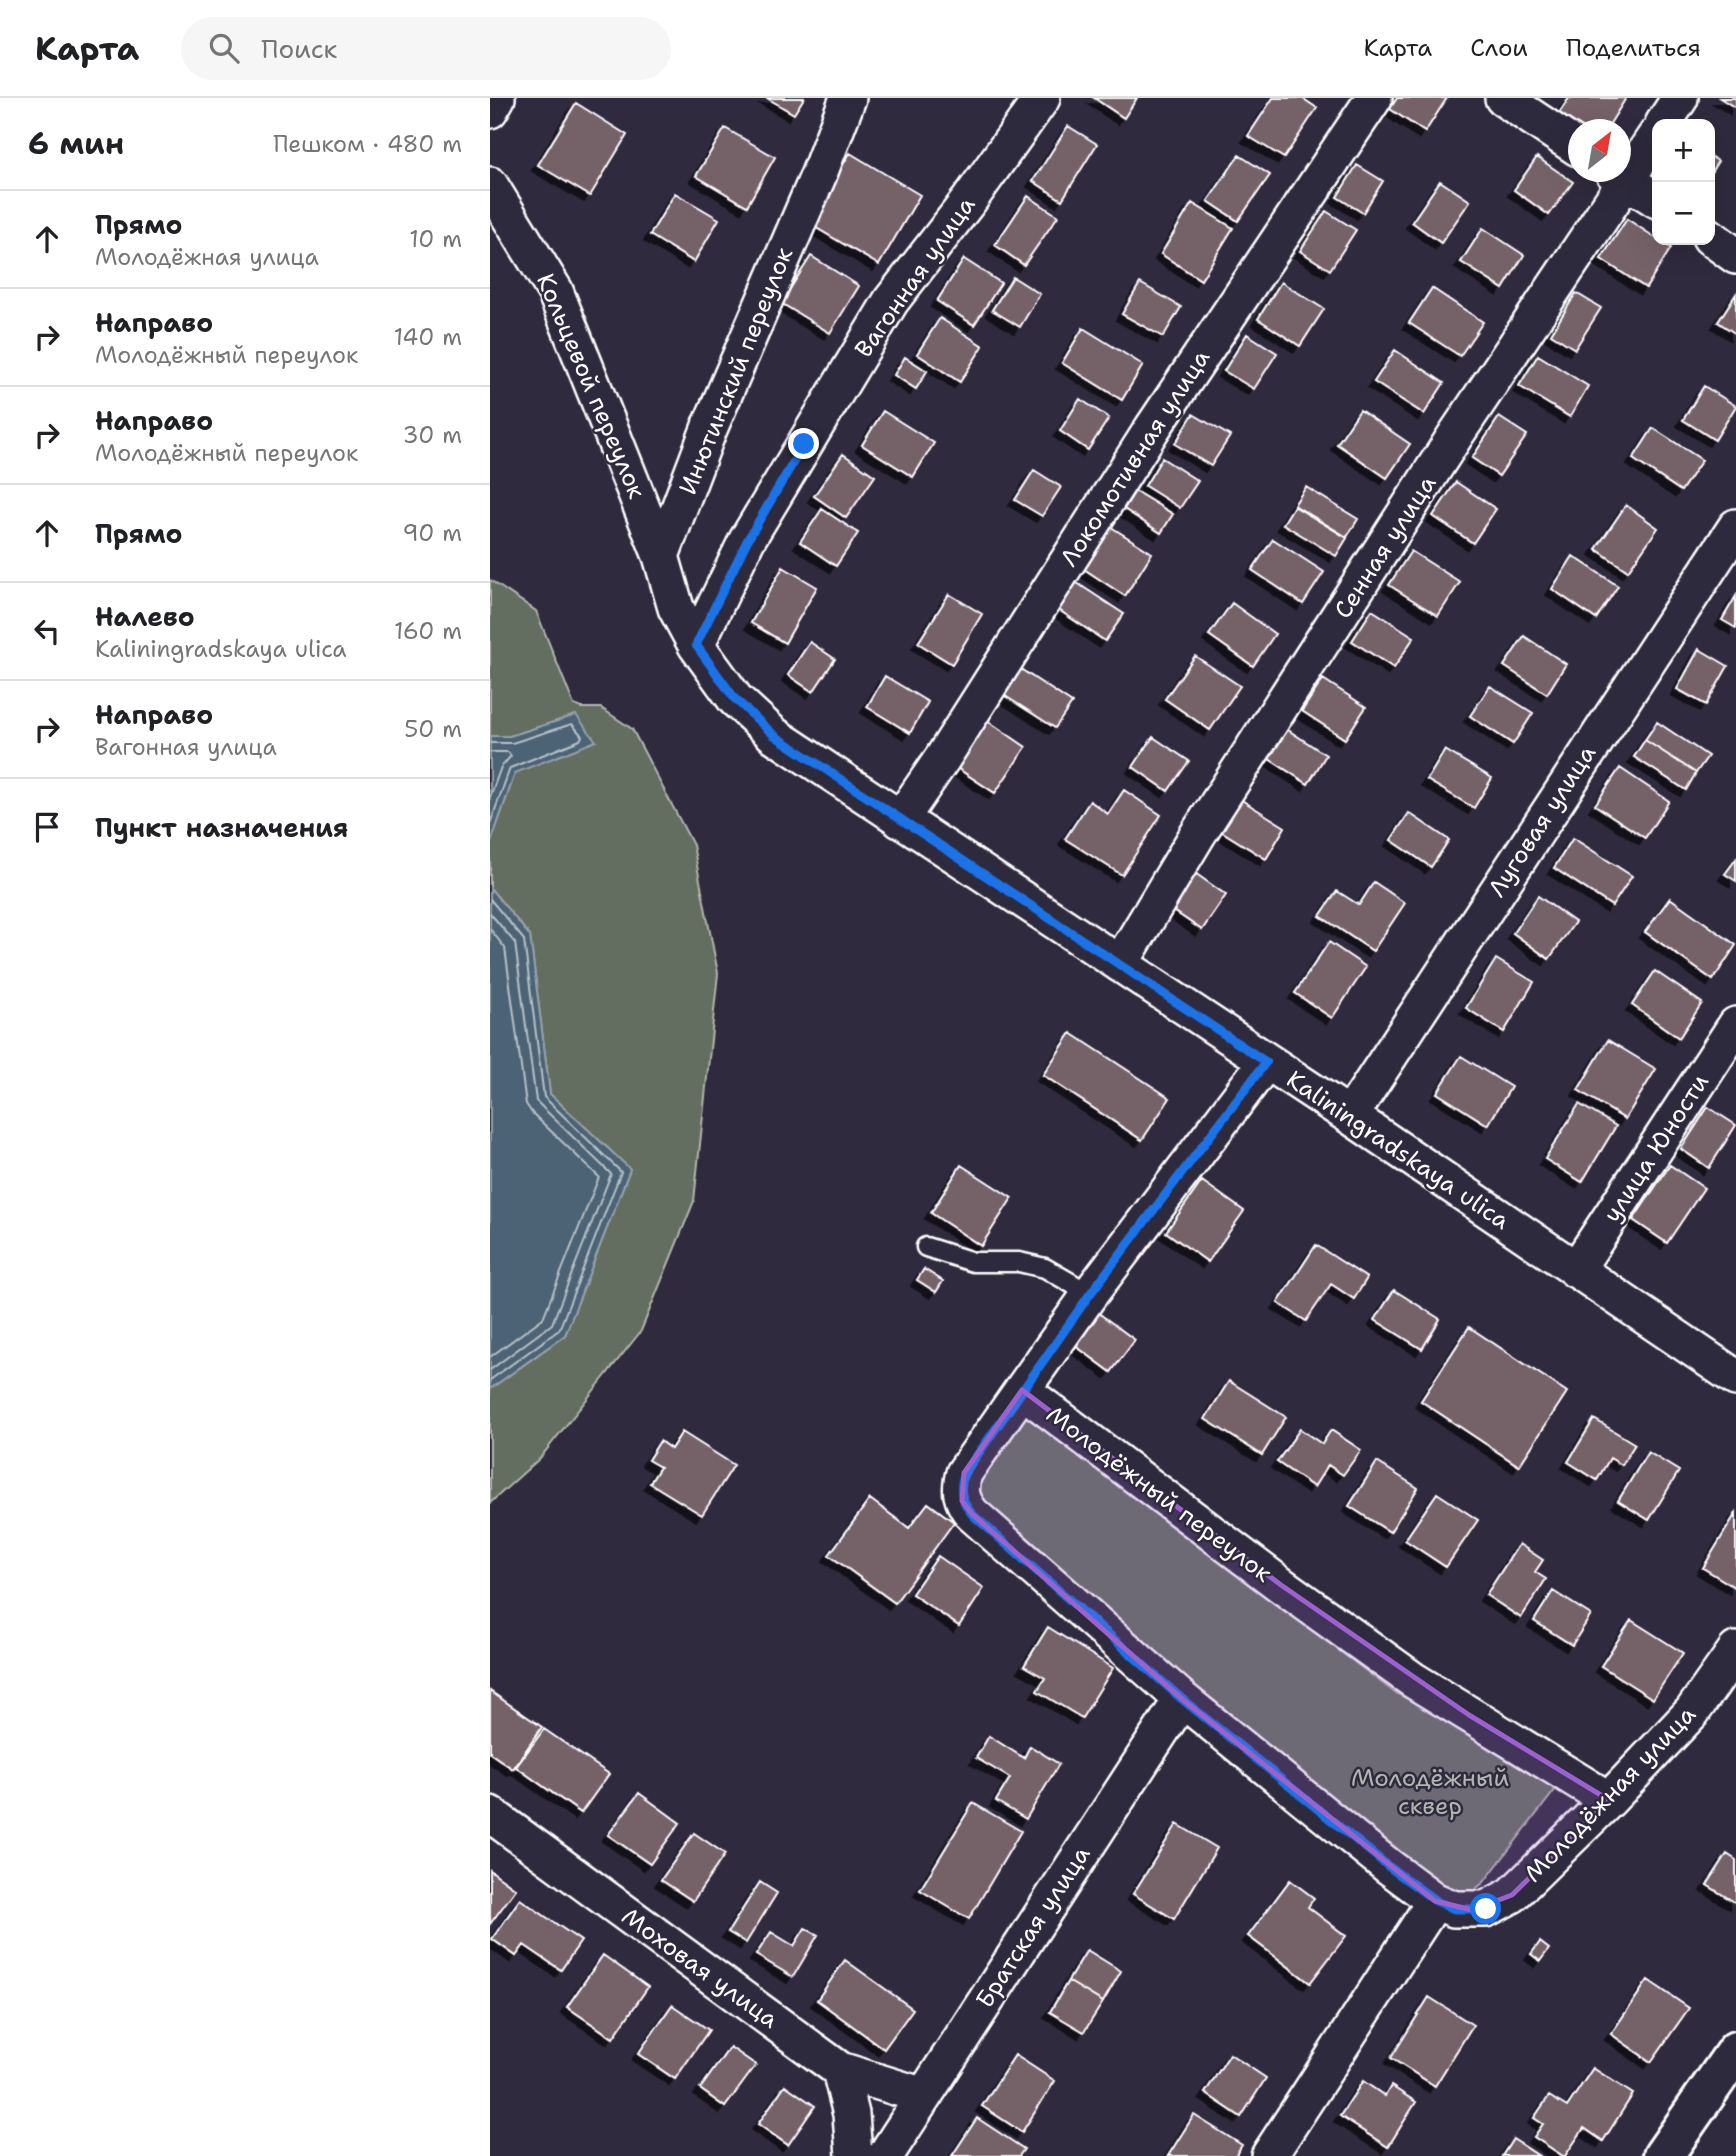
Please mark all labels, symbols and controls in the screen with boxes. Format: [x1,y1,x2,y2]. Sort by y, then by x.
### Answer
search box [181,17,671,80]
text: Карта [35,26,139,71]
icon: search [205,29,243,67]
text: Поиск [261,31,337,66]
text: Карта [1364,32,1432,64]
text: Слои [1470,32,1528,64]
text: Поделиться [1566,32,1701,64]
north arrow [1568,119,1631,182]
map controls [1652,119,1715,245]
button: + [1652,119,1715,182]
text: 6 мин [28,123,124,164]
text: Пешком · 480 m [273,129,462,159]
button: − [1652,182,1715,245]
street label: Вагонная улица [848,190,983,364]
text: Прямо [95,207,183,242]
icon: ahead [28,220,66,258]
text: 10 m [409,224,462,254]
text: Молодёжная улица [95,242,319,272]
street label: Инютинский переулок [672,242,800,499]
street label: Кольцевой переулок [529,269,653,504]
text: Направо [95,305,213,340]
icon: right [28,318,66,356]
text: 140 m [394,322,462,352]
text: Молодёжный переулок [95,340,358,370]
street label: Локомотивная улица [1053,343,1217,573]
text: Направо [95,403,213,438]
icon: right [28,416,66,454]
text: 30 m [403,420,462,450]
route end [788,428,819,459]
text: Молодёжный переулок [95,438,358,468]
street label: Сенная улица [1327,469,1443,625]
icon: ahead [28,514,66,552]
text: Прямо [95,516,183,551]
text: 90 m [402,518,462,548]
text: Налево [95,599,195,634]
icon: left [28,612,66,650]
text: 160 m [394,616,462,646]
text: Kaliningradskaya ulica [95,634,347,664]
text: Направо [95,697,213,732]
icon: right [28,710,66,748]
text: 50 m [404,714,462,744]
text: Вагонная улица [95,732,277,762]
street label: Луговая улица [1481,739,1603,903]
icon: arrive [28,808,66,846]
text: Пункт назначения [95,810,348,845]
street label: Kaliningradskaya ulica [1280,1063,1516,1237]
street label: улица Юности [1596,1068,1716,1228]
street label: Молодёжный переулок [1040,1399,1278,1590]
street label: Молодёжная улица [1517,1699,1703,1889]
park label: Молодёжный сквер [1351,1762,1509,1822]
street label: Братская улица [969,1840,1097,2014]
route start [1470,1893,1501,1924]
street label: Моховая улица [615,1900,785,2036]

